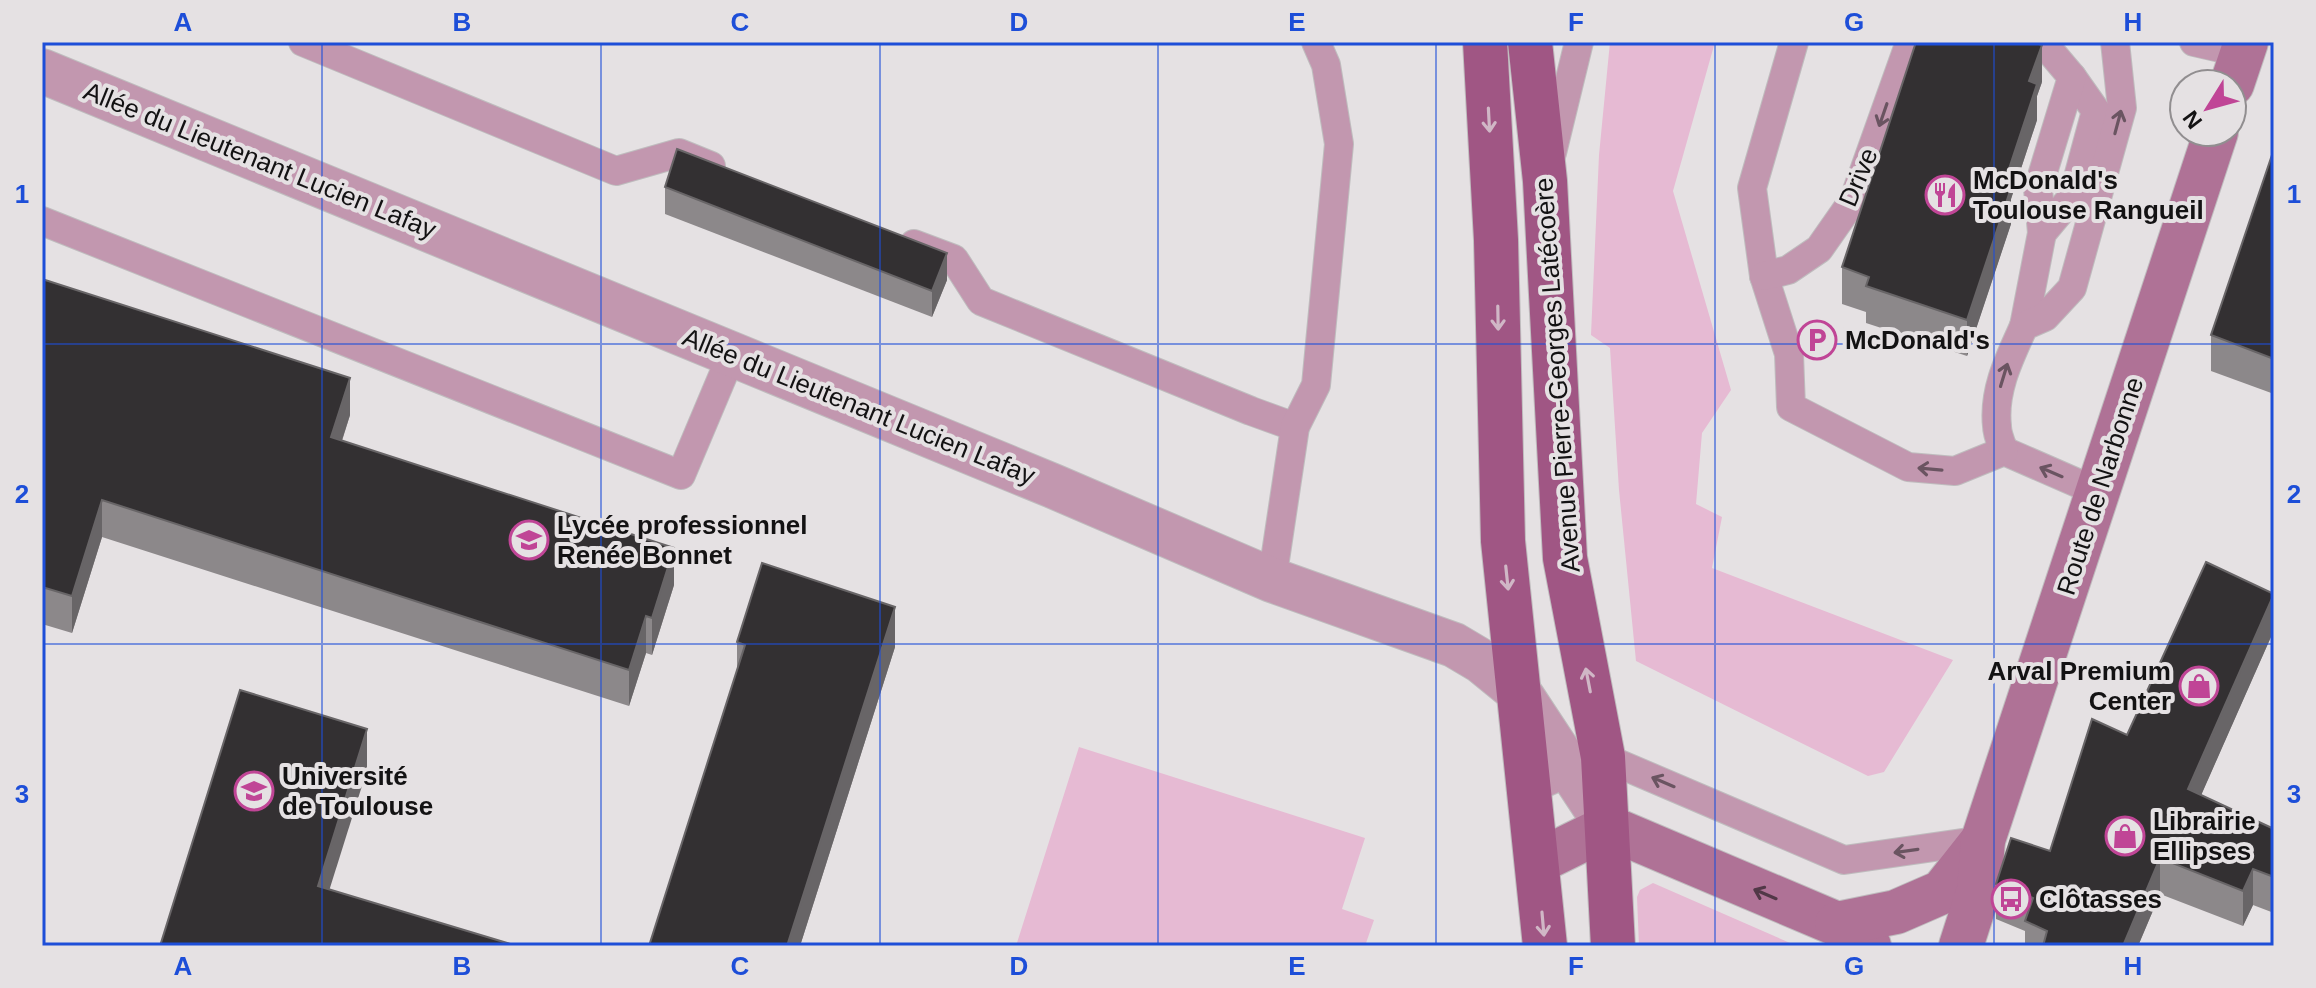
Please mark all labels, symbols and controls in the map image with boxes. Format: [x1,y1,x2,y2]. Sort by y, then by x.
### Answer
text: A [174,7,193,37]
text: B [453,7,471,37]
text: C [731,7,750,37]
text: D [1010,7,1028,37]
text: E [1288,7,1306,37]
text: F [1568,7,1584,37]
text: G [1844,7,1864,37]
text: H [2124,7,2142,37]
north arrow [2168,68,2248,148]
street label: Allée du Lieutenant Lucien Lafay [79,75,441,245]
one-way arrow [1875,102,1890,127]
one-way arrow [1482,106,1497,133]
text: N [2178,106,2207,134]
one-way arrow [2111,110,2126,136]
street label: Drive [1832,143,1884,211]
place label: McDonald's Toulouse Rangueil [1973,165,2204,225]
restaurant icon: McDonald's Toulouse Rangueil [1924,174,1966,216]
street label: Avenue Pierre-Georges Latécoère [1528,177,1586,573]
text: 1 [15,179,29,209]
text: 1 [2287,179,2301,209]
one-way arrow [1490,304,1506,331]
parking icon: McDonald's [1796,319,1838,361]
street label: Allée du Lieutenant Lucien Lafay [678,321,1040,491]
place label: McDonald's [1845,325,1990,355]
one-way arrow [1998,363,2012,388]
street label: Route de Narbonne [2051,373,2149,599]
one-way arrow [1917,461,1944,476]
one-way arrow [2039,463,2064,478]
text: 2 [15,479,29,509]
text: 2 [2287,479,2301,509]
place label: Lycée professionnel Renée Bonnet [557,510,807,570]
school or university icon: Lycée professionnel Renée Bonnet [508,519,550,561]
one-way arrow [1499,564,1514,591]
place label: Arval Premium Center [1987,656,2171,716]
shop icon: Arval Premium Center [2178,665,2220,707]
one-way arrow [1580,668,1595,694]
place label: Université de Toulouse [282,761,433,821]
school or university icon: Université de Toulouse [233,770,275,812]
one-way arrow [1651,773,1676,788]
text: 3 [15,779,29,809]
text: 3 [2287,779,2301,809]
place label: Librairie Ellipses [2153,806,2256,866]
shop icon: Librairie Ellipses [2104,815,2146,857]
one-way arrow [1894,844,1919,859]
bus stop icon: Clôtasses [1990,878,2032,920]
place label: Clôtasses [2039,884,2162,914]
one-way arrow [1753,885,1778,900]
one-way arrow [1535,910,1550,937]
text: A [174,951,193,981]
text: B [453,951,471,981]
text: C [731,951,750,981]
text: D [1010,951,1028,981]
text: E [1288,951,1306,981]
text: F [1568,951,1584,981]
text: G [1844,951,1864,981]
text: H [2124,951,2142,981]

